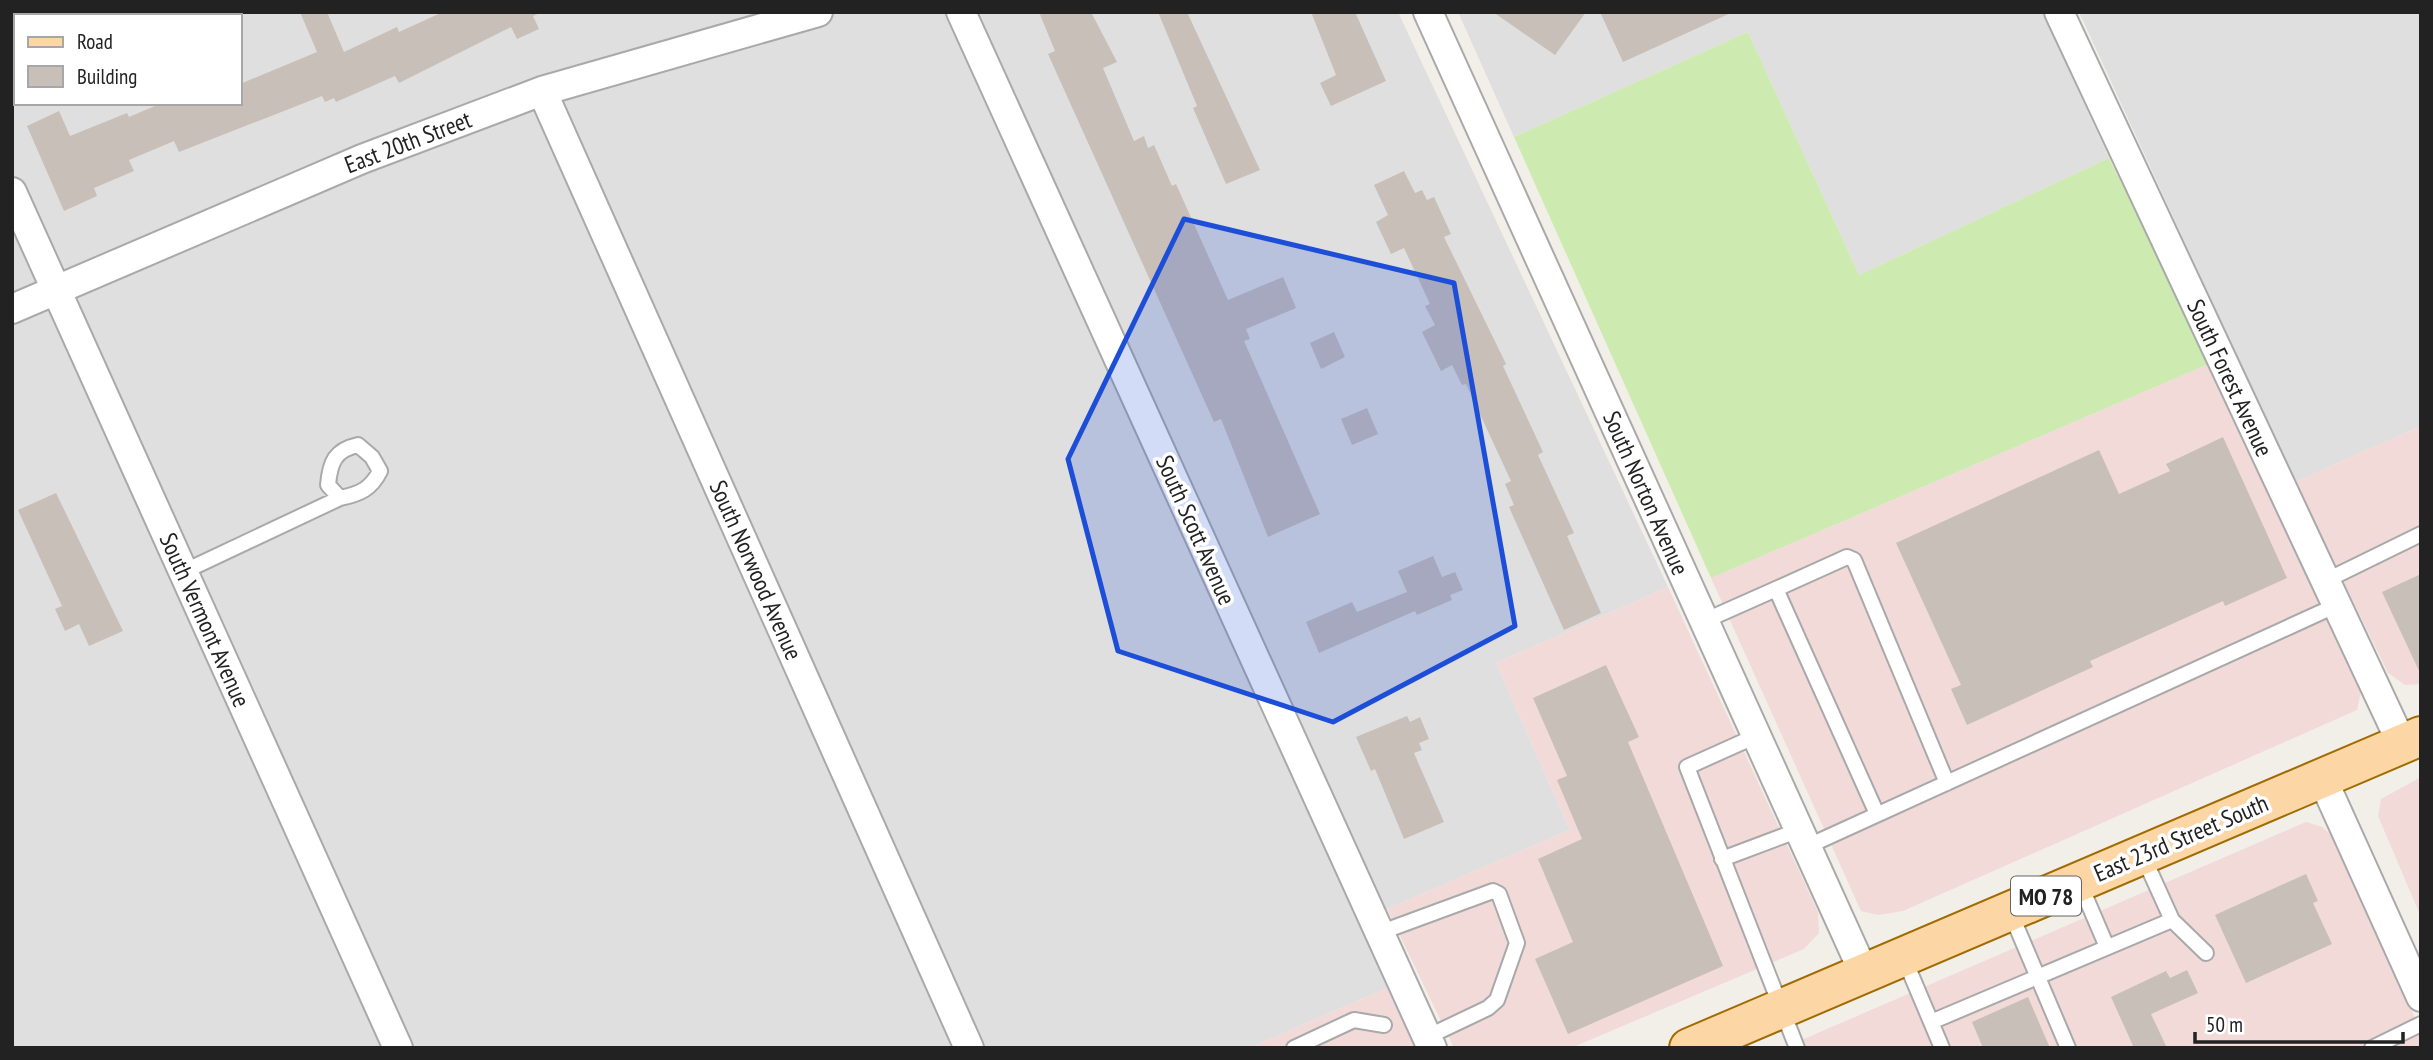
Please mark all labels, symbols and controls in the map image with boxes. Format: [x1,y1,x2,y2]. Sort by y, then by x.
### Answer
legend [14,14,242,105]
text: Road [77,28,113,55]
text: Building [77,63,137,90]
street label: East 20th Street [340,104,476,180]
street label: South Forest Avenue [2180,294,2280,462]
street label: South Norton Avenue [1596,406,1696,580]
street label: South Scott Avenue [1149,450,1243,610]
street label: South Norwood Avenue [703,475,809,665]
street label: South Vermont Avenue [153,528,257,712]
street label: East 23rd Street South [2089,787,2273,889]
road number: MO 78 [2011,876,2081,916]
scale bar [2195,1000,2403,1044]
text: 50 m [2206,1011,2243,1038]

